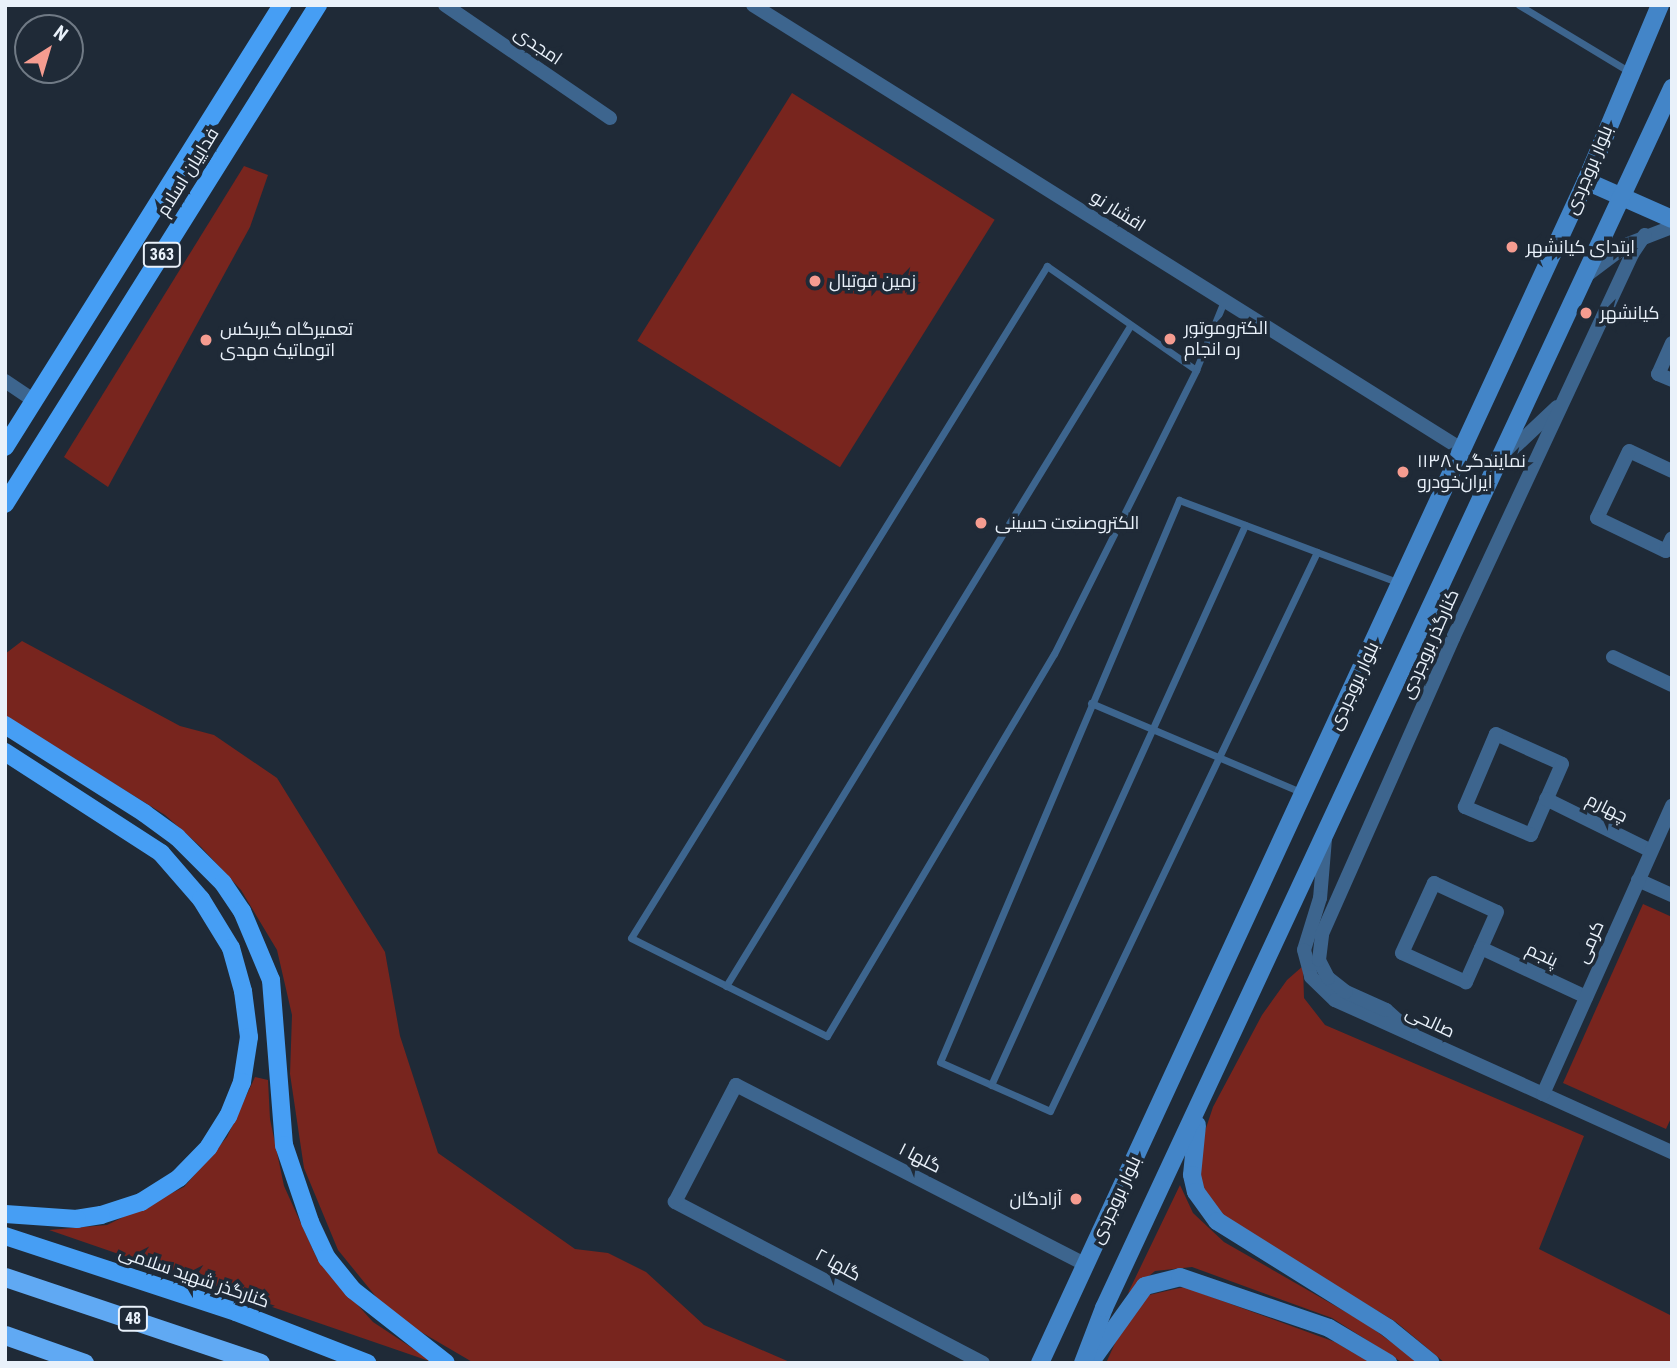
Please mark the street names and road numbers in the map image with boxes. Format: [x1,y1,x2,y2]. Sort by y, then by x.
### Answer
street label: امجدی [510,22,566,70]
street label: بلوار بروجردی [1561,122,1617,218]
street label: فداییان اسلام [152,124,224,220]
street label: افشار نو [1087,186,1149,236]
road number: 363 [143,243,181,268]
street label: کنارگذر بروجردی [1396,586,1464,702]
street label: بلوار بروجردی [1324,639,1384,733]
street label: چهارم [1583,789,1631,827]
street label: کرمی [1571,917,1609,967]
street label: پنجم [1523,938,1561,972]
street label: صالحی [1402,1001,1458,1043]
street label: گلها ۱ [895,1138,945,1178]
street label: بلوار بروجردی [1086,1153,1146,1247]
street label: کنارگذر شهید سلامی [116,1241,272,1313]
street label: گلها ۲ [812,1244,864,1286]
road number: 48 [117,1306,149,1331]

